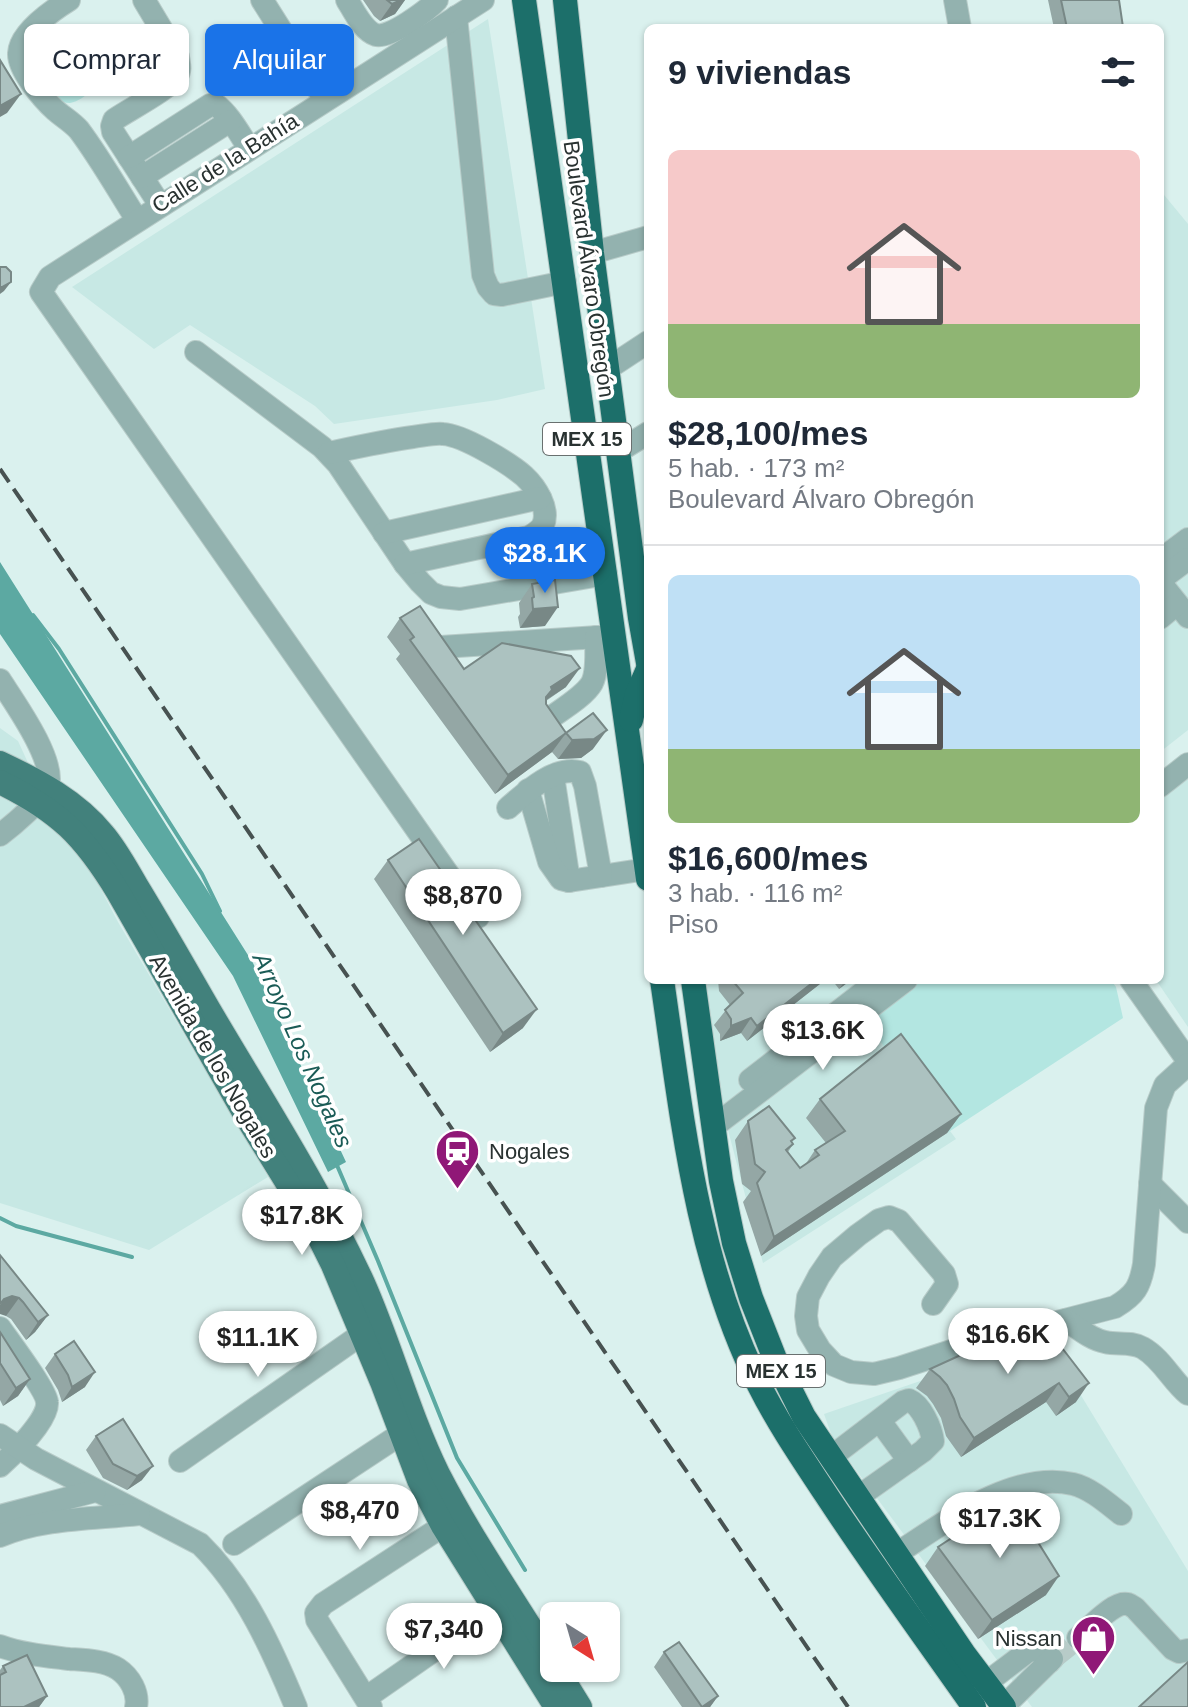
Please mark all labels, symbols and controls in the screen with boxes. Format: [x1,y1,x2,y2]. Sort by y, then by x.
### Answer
chip: Comprar [24,24,189,96]
chip: Alquilar [205,24,354,96]
icon: filters [1096,50,1140,94]
text: 9 viviendas [668,53,851,91]
street label: Calle de la Bahía [147,108,303,218]
street label: Boulevard Álvaro Obregón [559,139,619,399]
icon: home [832,202,976,346]
text: $28,100/mes [668,414,868,452]
road number: MEX 15 [543,423,631,455]
text: 5 hab. · 173 m² [668,453,844,483]
text: Boulevard Álvaro Obregón [668,484,974,514]
pin: $28.1K [480,527,610,595]
text: $28.1K [503,538,587,568]
icon: home [832,627,976,771]
text: $16,600/mes [668,839,868,877]
pin: $8,870 [398,869,528,937]
text: 3 hab. · 116 m² [668,878,842,908]
text: $8,870 [423,880,503,910]
text: Piso [668,909,719,939]
water label: Arroyo Los Nogales [247,946,358,1152]
street label: Avenida de los Nogales [144,950,282,1162]
pin: $13.6K [758,1004,888,1072]
text: $13.6K [781,1015,865,1045]
station icon: Nogales [434,1127,482,1190]
place label: Nogales [489,1139,570,1164]
pin: $17.8K [237,1189,367,1257]
text: $17.8K [260,1200,344,1230]
pin: $16.6K [943,1308,1073,1376]
pin: $11.1K [193,1311,323,1379]
text: $16.6K [966,1319,1050,1349]
text: $11.1K [217,1322,299,1352]
road number: MEX 15 [737,1355,825,1387]
pin: $8,470 [295,1484,425,1552]
pin: $17.3K [935,1492,1065,1560]
text: $8,470 [320,1495,400,1525]
text: $17.3K [958,1503,1042,1533]
north arrow [540,1602,620,1682]
map controls [540,1602,620,1682]
pin: $7,340 [379,1603,509,1671]
text: $7,340 [404,1614,484,1644]
shop icon: Nissan [1069,1614,1117,1677]
place label: Nissan [995,1626,1062,1651]

